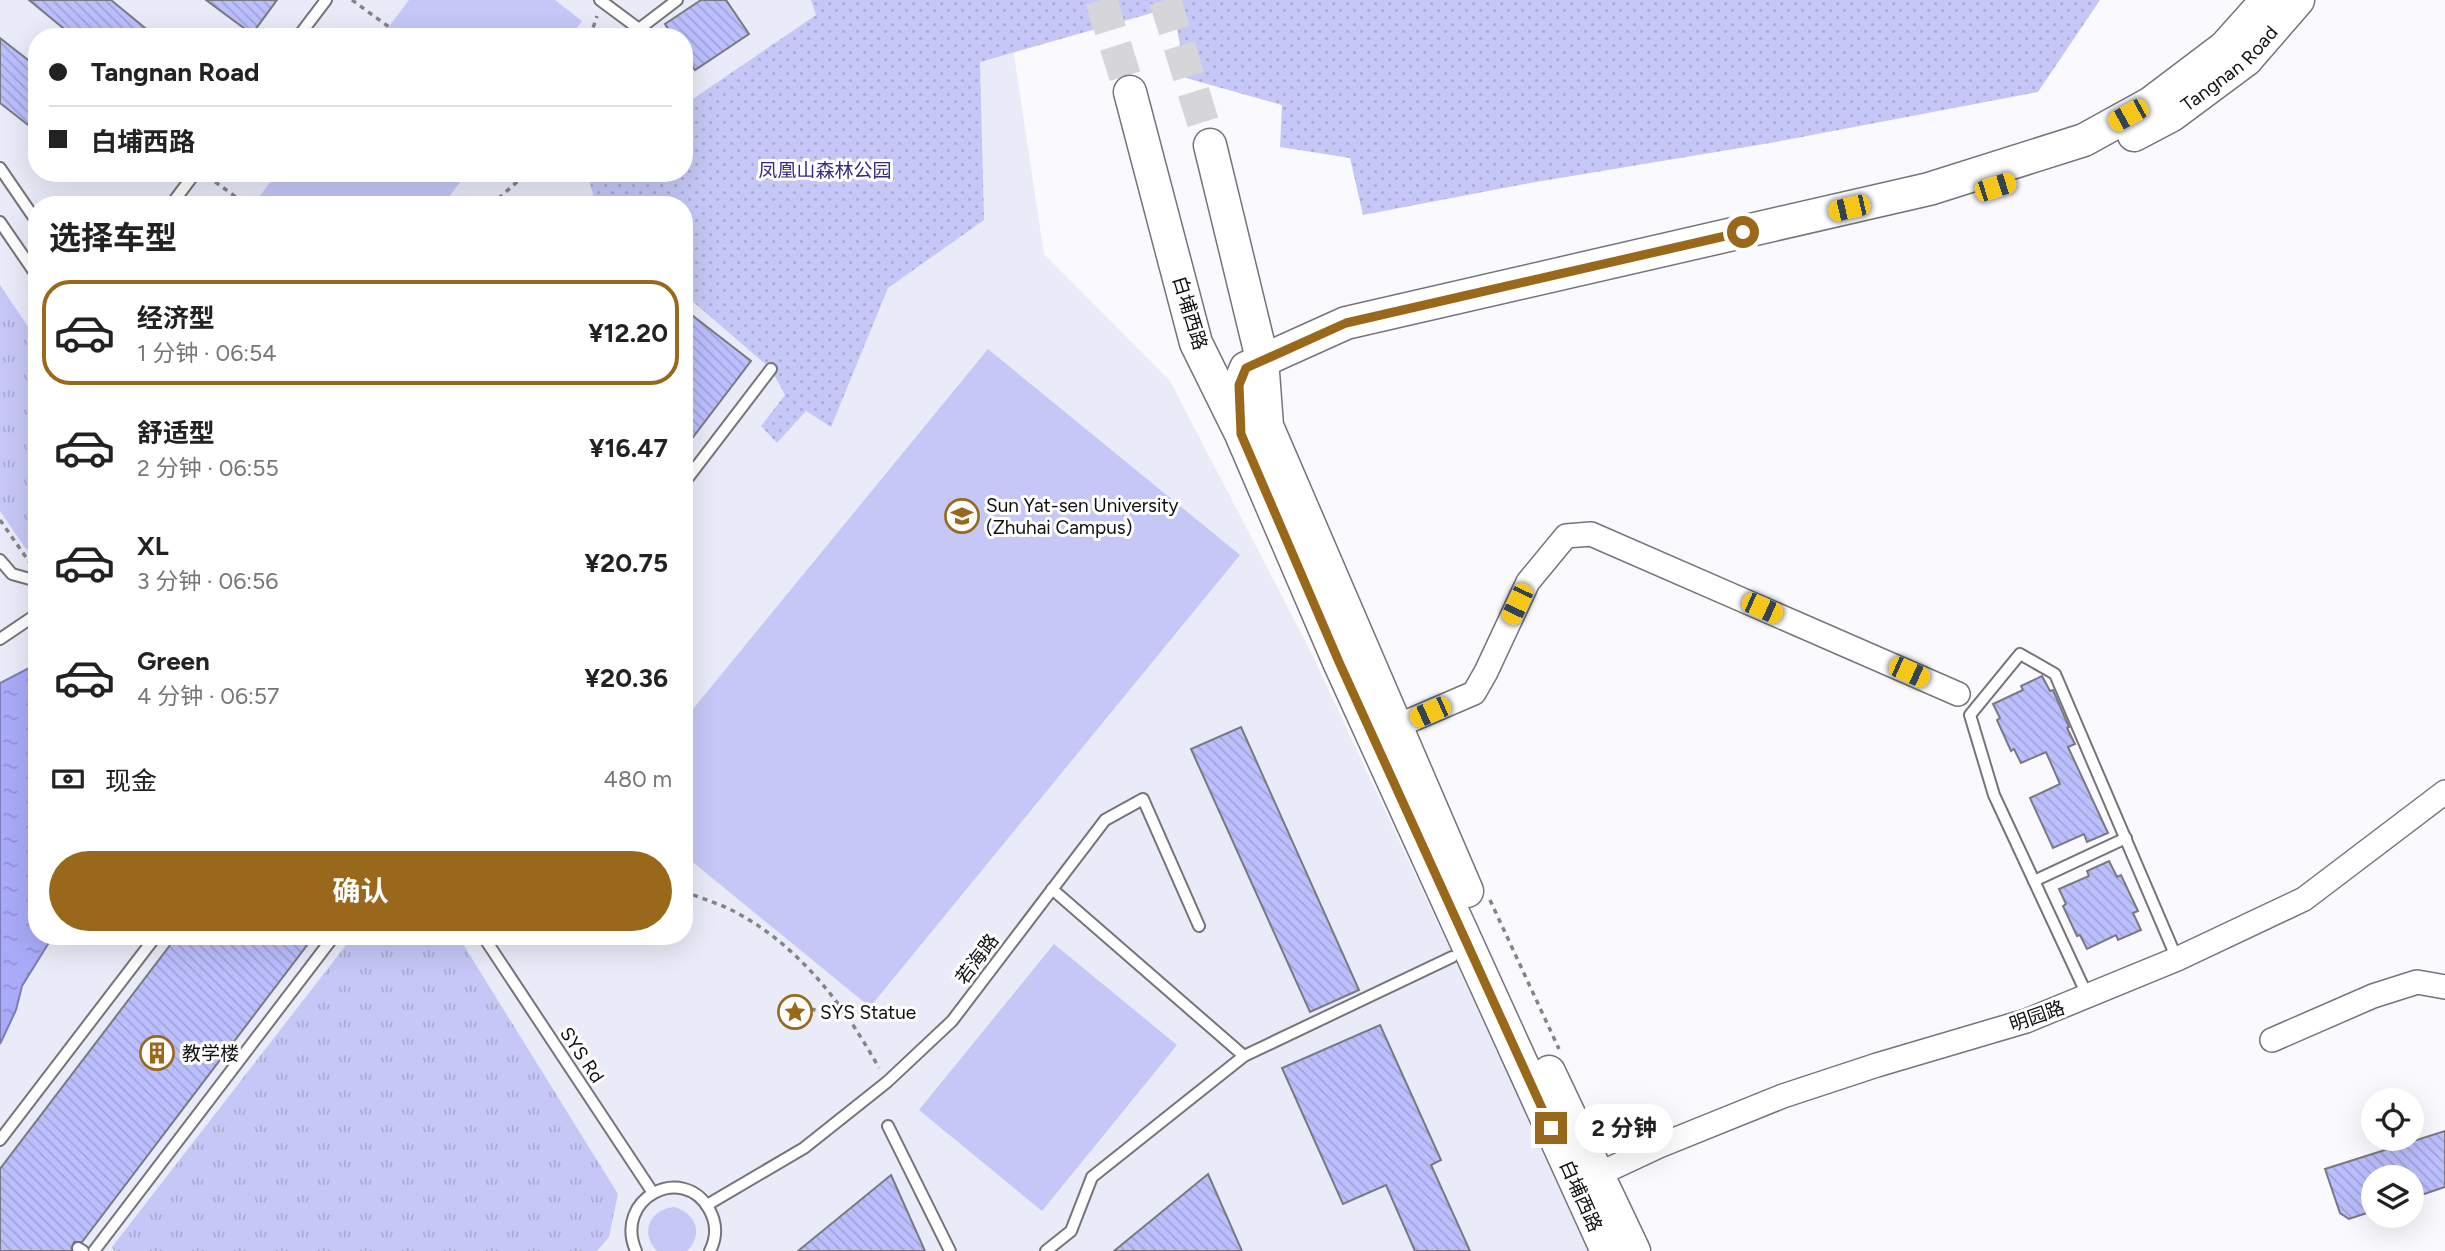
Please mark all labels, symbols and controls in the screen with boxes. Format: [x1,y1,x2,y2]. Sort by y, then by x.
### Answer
street label: Tangnan Road [2176,21,2282,116]
text: Tangnan Road [91,56,260,88]
car [2105,96,2152,134]
text: 白埔西路 [91,126,195,158]
park label: 凤凰山森林公园 [758,159,892,182]
car [1972,171,2019,203]
car [1827,193,1872,223]
route start [1727,216,1759,248]
text: 选择车型 [49,219,177,257]
street label: 白埔西路 [1168,273,1212,353]
icon: car [53,301,116,364]
text: 经济型 [137,302,215,334]
text: ¥12.20 [588,317,668,349]
text: 1 分钟 · 06:54 [137,339,276,367]
icon: car [53,416,116,479]
text: 舒适型 [137,417,215,449]
text: ¥16.47 [589,432,668,464]
text: 2 分钟 · 06:55 [137,454,279,482]
place label: Sun Yat-sen University (Zhuhai Campus) [986,494,1179,539]
school or university icon: Sun Yat-sen University (Zhuhai Campus) [943,497,981,535]
text: XL [137,530,169,562]
icon: car [53,531,116,594]
text: ¥20.75 [585,547,668,579]
text: 3 分钟 · 06:56 [137,567,278,595]
car [1499,581,1536,627]
car [1739,590,1786,626]
text: Green [137,645,210,677]
icon: car [53,646,116,709]
car [1886,654,1933,690]
text: ¥20.36 [585,662,668,694]
text: 4 分钟 · 06:57 [137,682,279,710]
car [1407,694,1454,730]
icon: cash [49,760,87,798]
text: 现金 [105,765,157,797]
text: 480 m [604,765,672,793]
button: 确认 [49,851,672,931]
street label: 若海路 [951,929,1003,989]
place icon: SYS Statue [776,993,814,1031]
street label: 明园路 [2006,996,2068,1036]
place label: SYS Statue [820,1001,916,1024]
street label: SYS Rd [555,1023,609,1087]
building icon: 教学楼 [138,1034,176,1072]
place label: 教学楼 [182,1042,239,1065]
map controls [2361,1088,2424,1228]
button: locate [2361,1088,2424,1151]
callout: 2 分钟 [1576,1104,1674,1152]
route end [1535,1112,1567,1144]
text: 2 分钟 [1592,1114,1656,1142]
street label: 白埔西路 [1555,1157,1607,1235]
button: layers [2361,1165,2424,1228]

